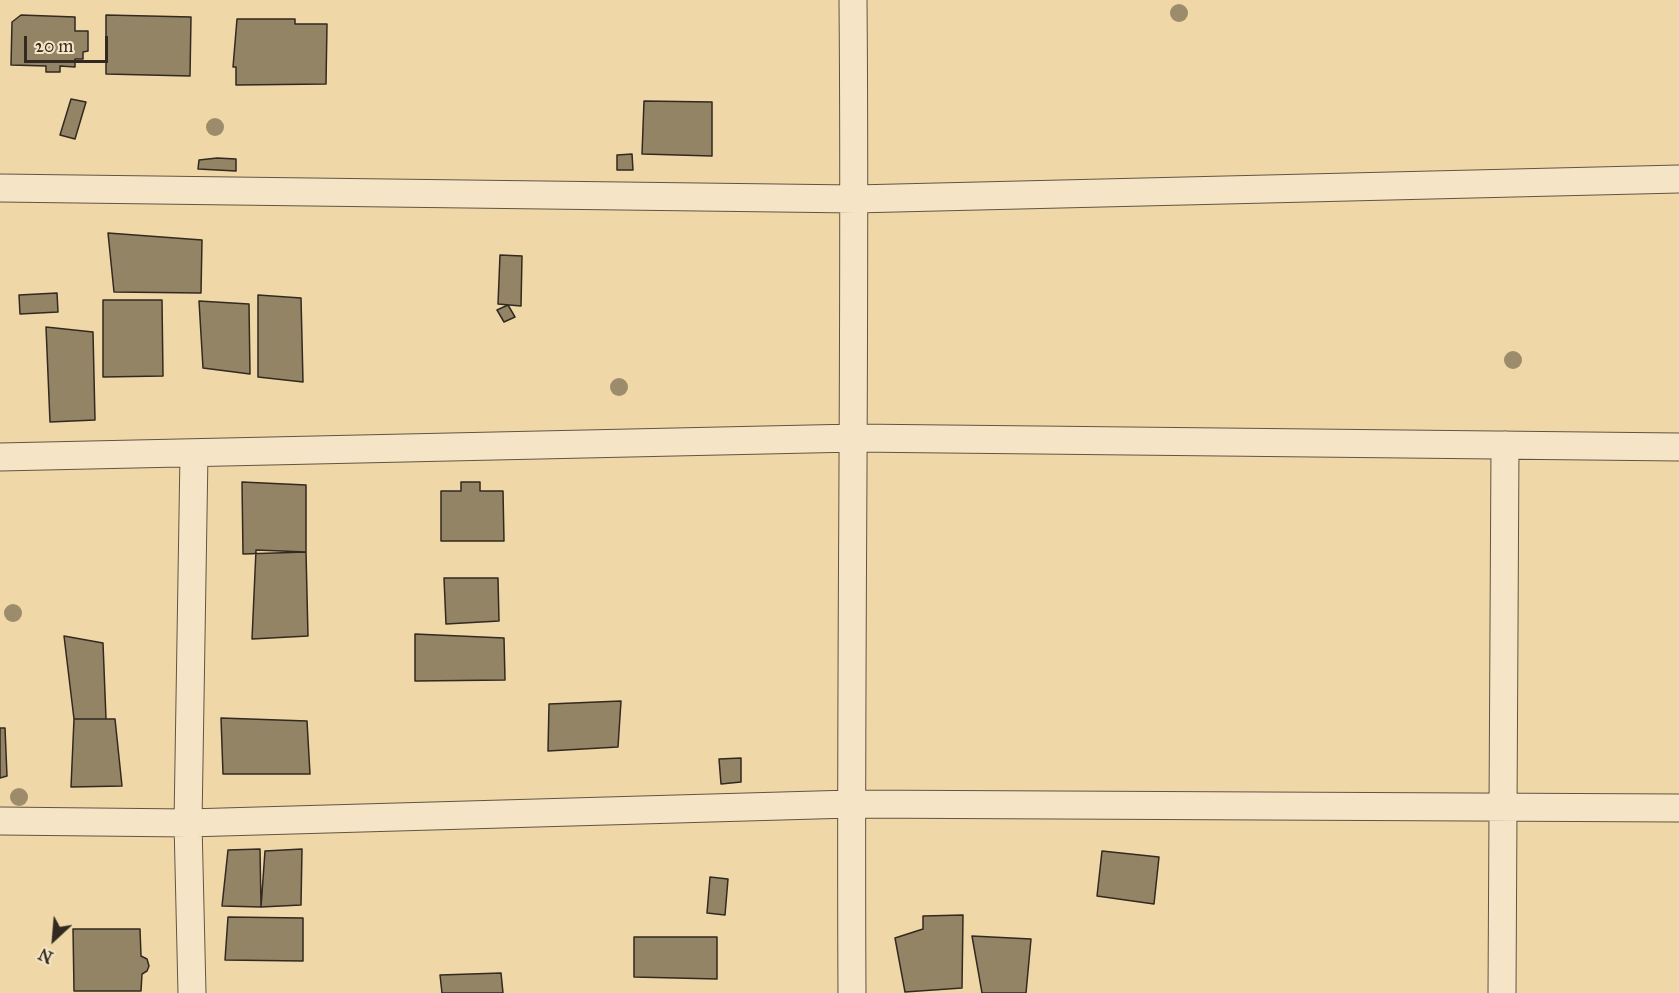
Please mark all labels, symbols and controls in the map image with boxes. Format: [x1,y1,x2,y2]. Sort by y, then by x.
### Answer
scale bar [27,24,111,62]
text: 20 m [35,35,73,57]
north arrow [24,909,84,969]
text: N [36,944,56,967]

